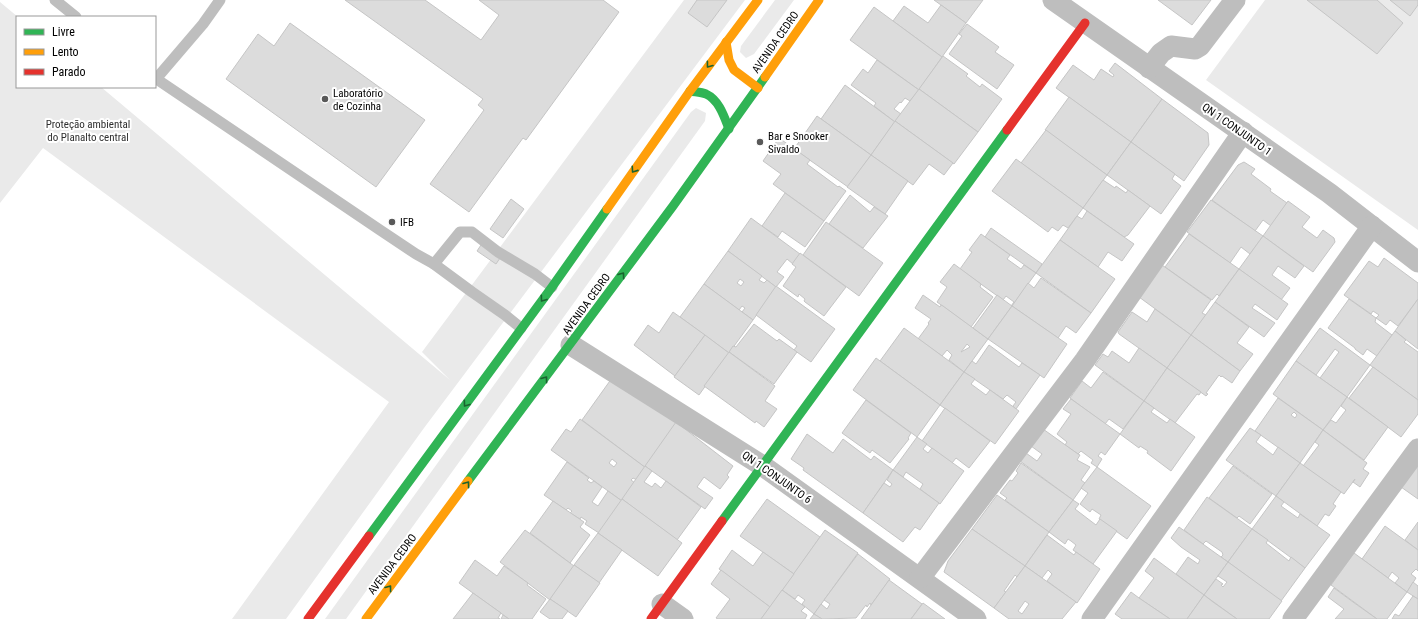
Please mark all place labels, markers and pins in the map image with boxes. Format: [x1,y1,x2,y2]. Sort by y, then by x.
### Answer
place label: Laboratório de Cozinha [333,87,383,113]
marker: Laboratório de Cozinha [320,94,330,104]
place label: Bar e Snooker Sivaldo [768,130,829,156]
marker: Bar e Snooker Sivaldo [755,137,765,147]
place label: IFB [400,216,414,229]
marker: IFB [387,217,397,227]

